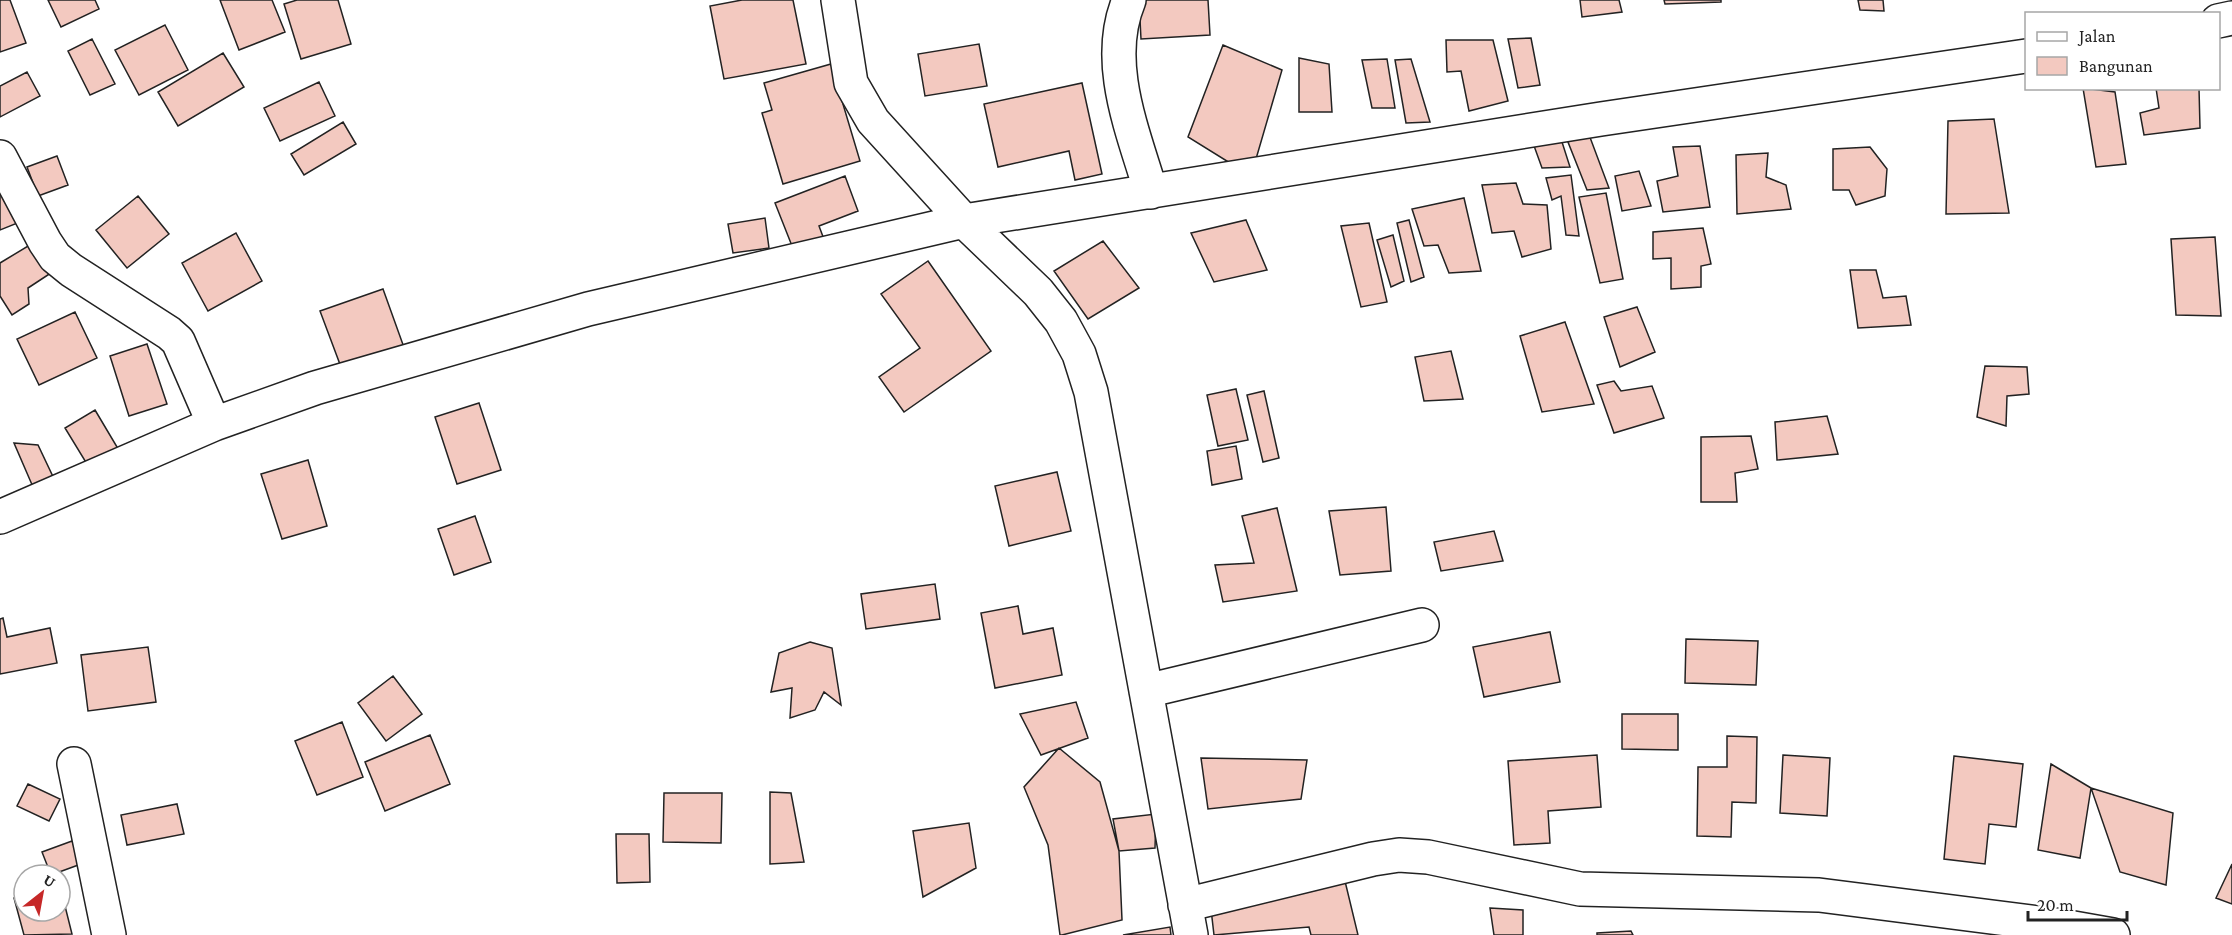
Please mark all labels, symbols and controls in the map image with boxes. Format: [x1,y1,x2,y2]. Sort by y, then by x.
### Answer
legend [2025,12,2220,90]
text: Jalan [2077,26,2116,46]
text: Bangunan [2079,56,2153,76]
north arrow [12,863,72,923]
text: U [40,870,59,891]
scale bar [2028,884,2127,922]
text: 20 m [2037,895,2074,915]

